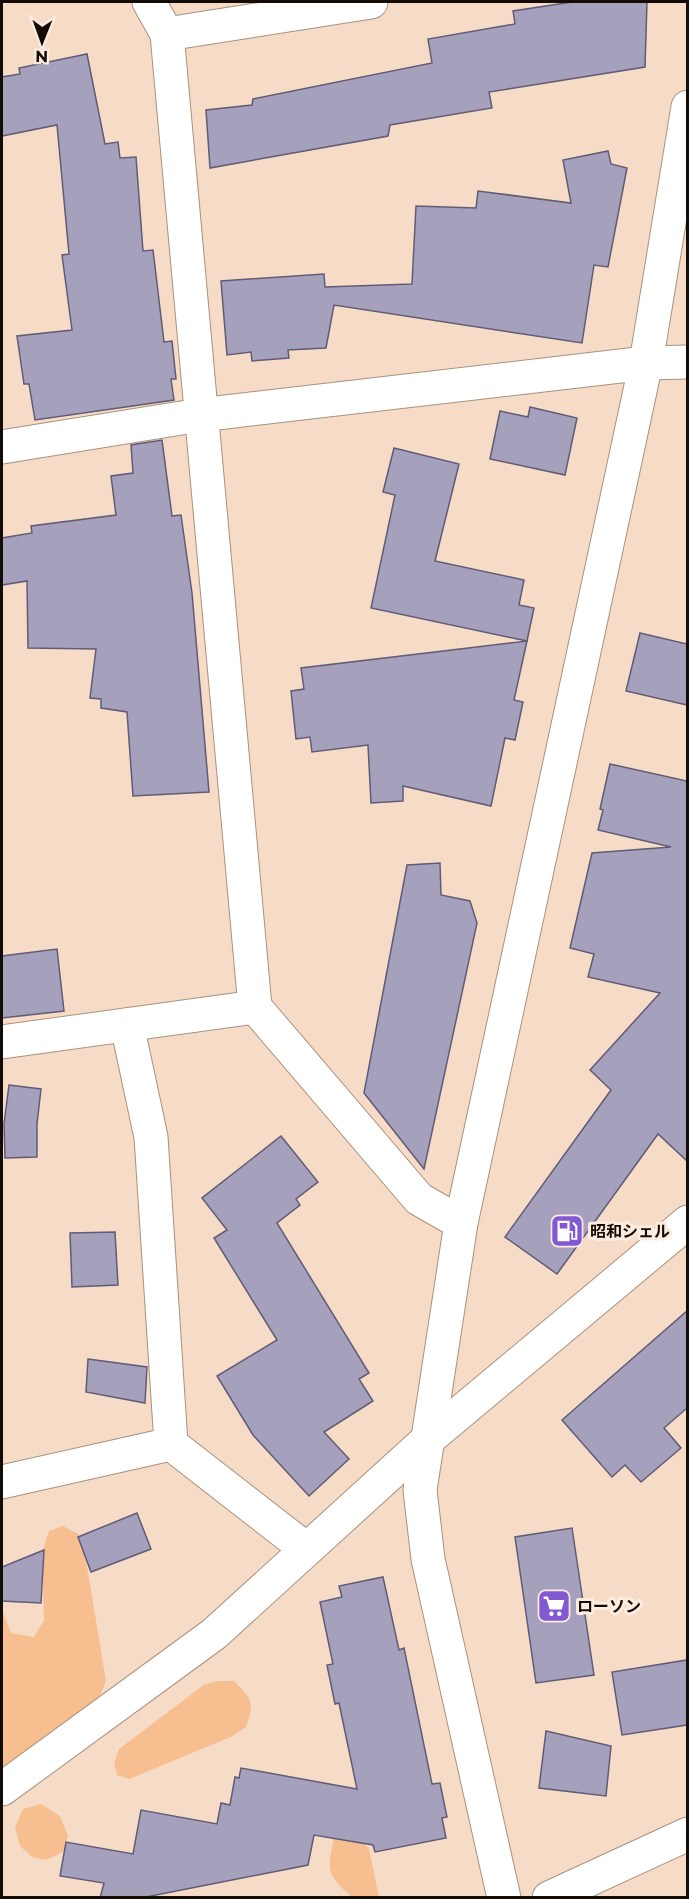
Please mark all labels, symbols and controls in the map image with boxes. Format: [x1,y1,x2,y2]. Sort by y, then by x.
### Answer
north arrow [12,12,72,72]
text: N [35,47,48,66]
fuel station icon: 昭和シェル [549,1213,585,1249]
place label: 昭和シェル [590,1222,670,1241]
supermarket icon: ローソン [536,1588,572,1624]
place label: ローソン [577,1597,641,1616]

